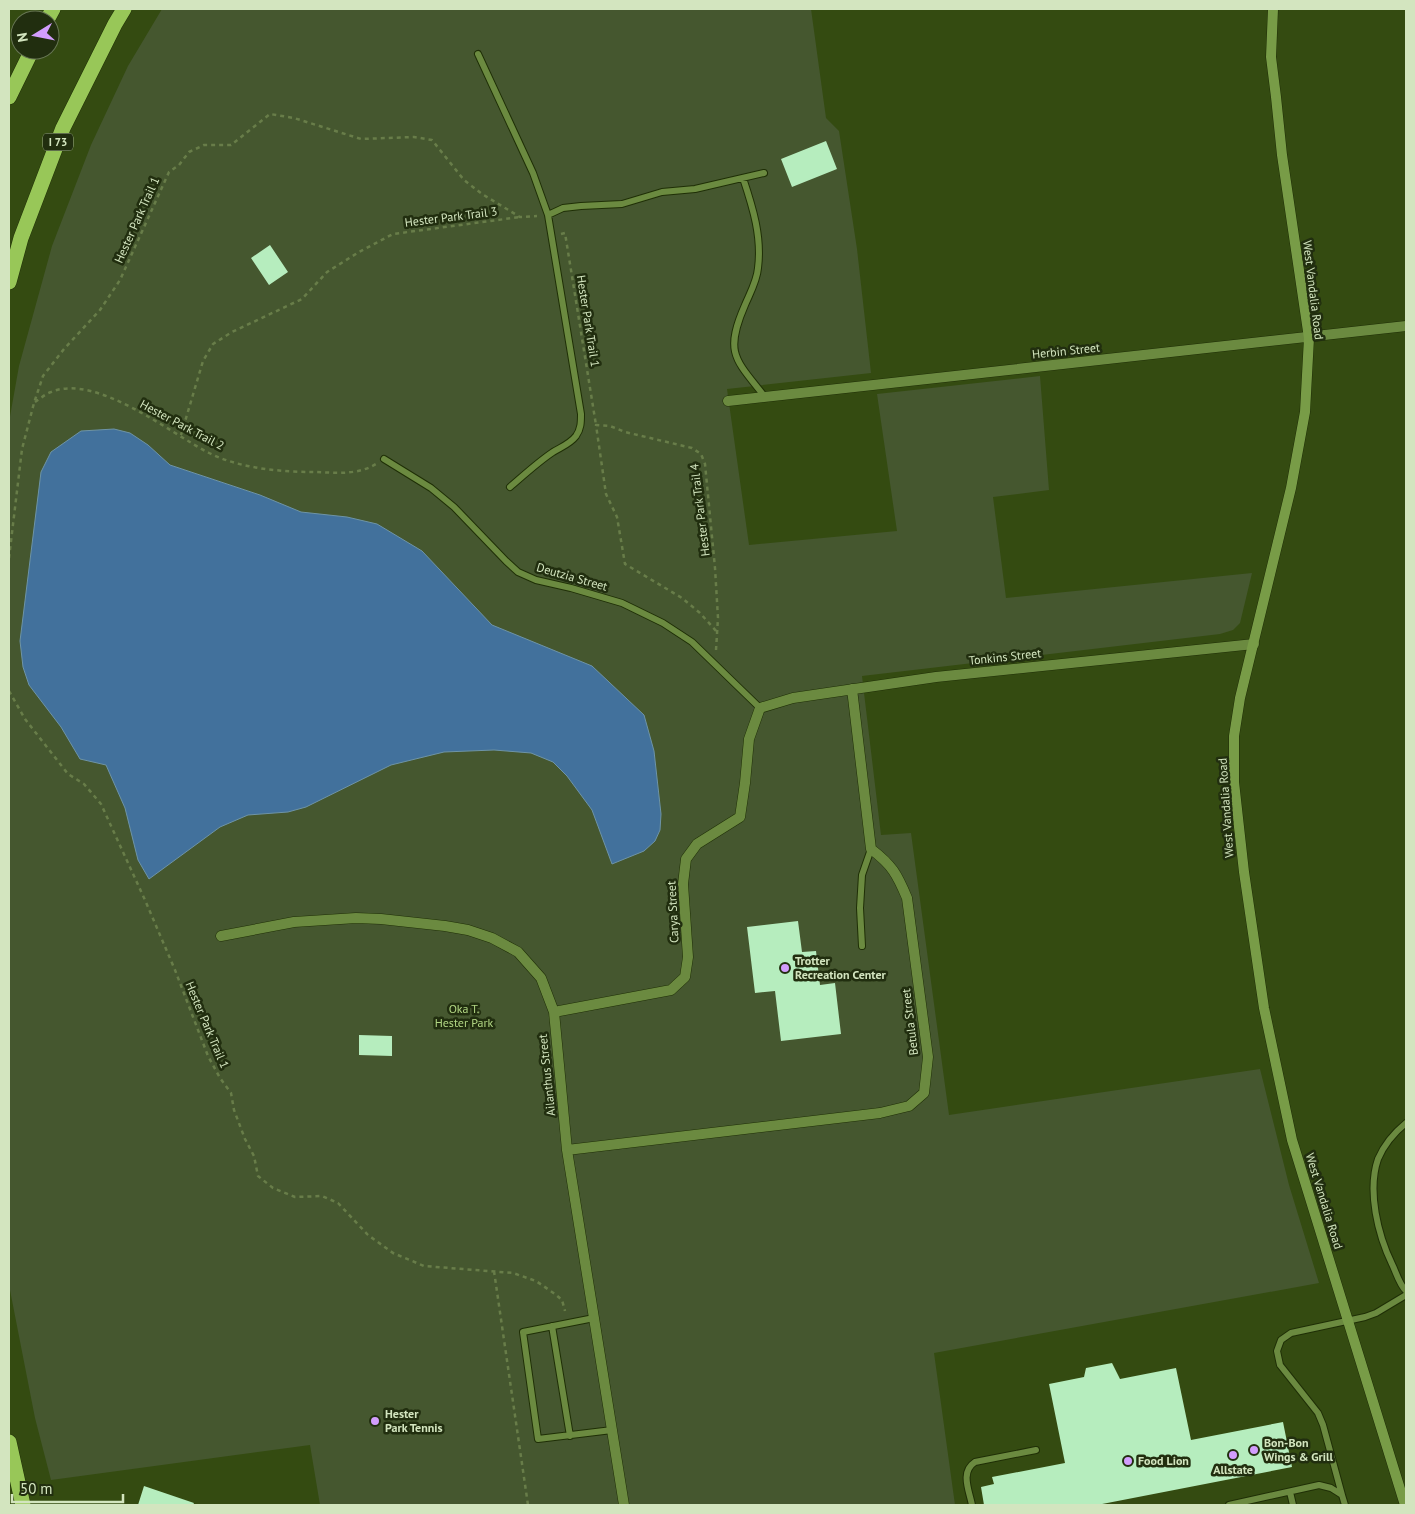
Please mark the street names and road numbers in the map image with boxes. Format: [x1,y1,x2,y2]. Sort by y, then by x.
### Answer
road number: I 73 [43,134,73,150]
street label: Hester Park Trail 1 [111,174,162,265]
street label: Hester Park Trail 3 [404,203,498,230]
street label: West Vandalia Road [1300,239,1327,340]
street label: Hester Park Trail 1 [574,274,603,368]
street label: Herbin Street [1031,339,1101,362]
street label: Hester Park Trail 2 [138,396,227,453]
street label: Hester Park Trail 4 [686,463,713,557]
street label: Deutzia Street [535,559,609,594]
street label: Tonkins Street [968,645,1042,668]
street label: West Vandalia Road [1215,758,1236,858]
street label: Carya Street [663,881,682,943]
street label: Hester Park Trail 1 [182,979,233,1071]
street label: Betula Street [898,988,921,1056]
street label: Ailanthus Street [535,1033,558,1117]
street label: West Vandalia Road [1303,1151,1346,1251]

